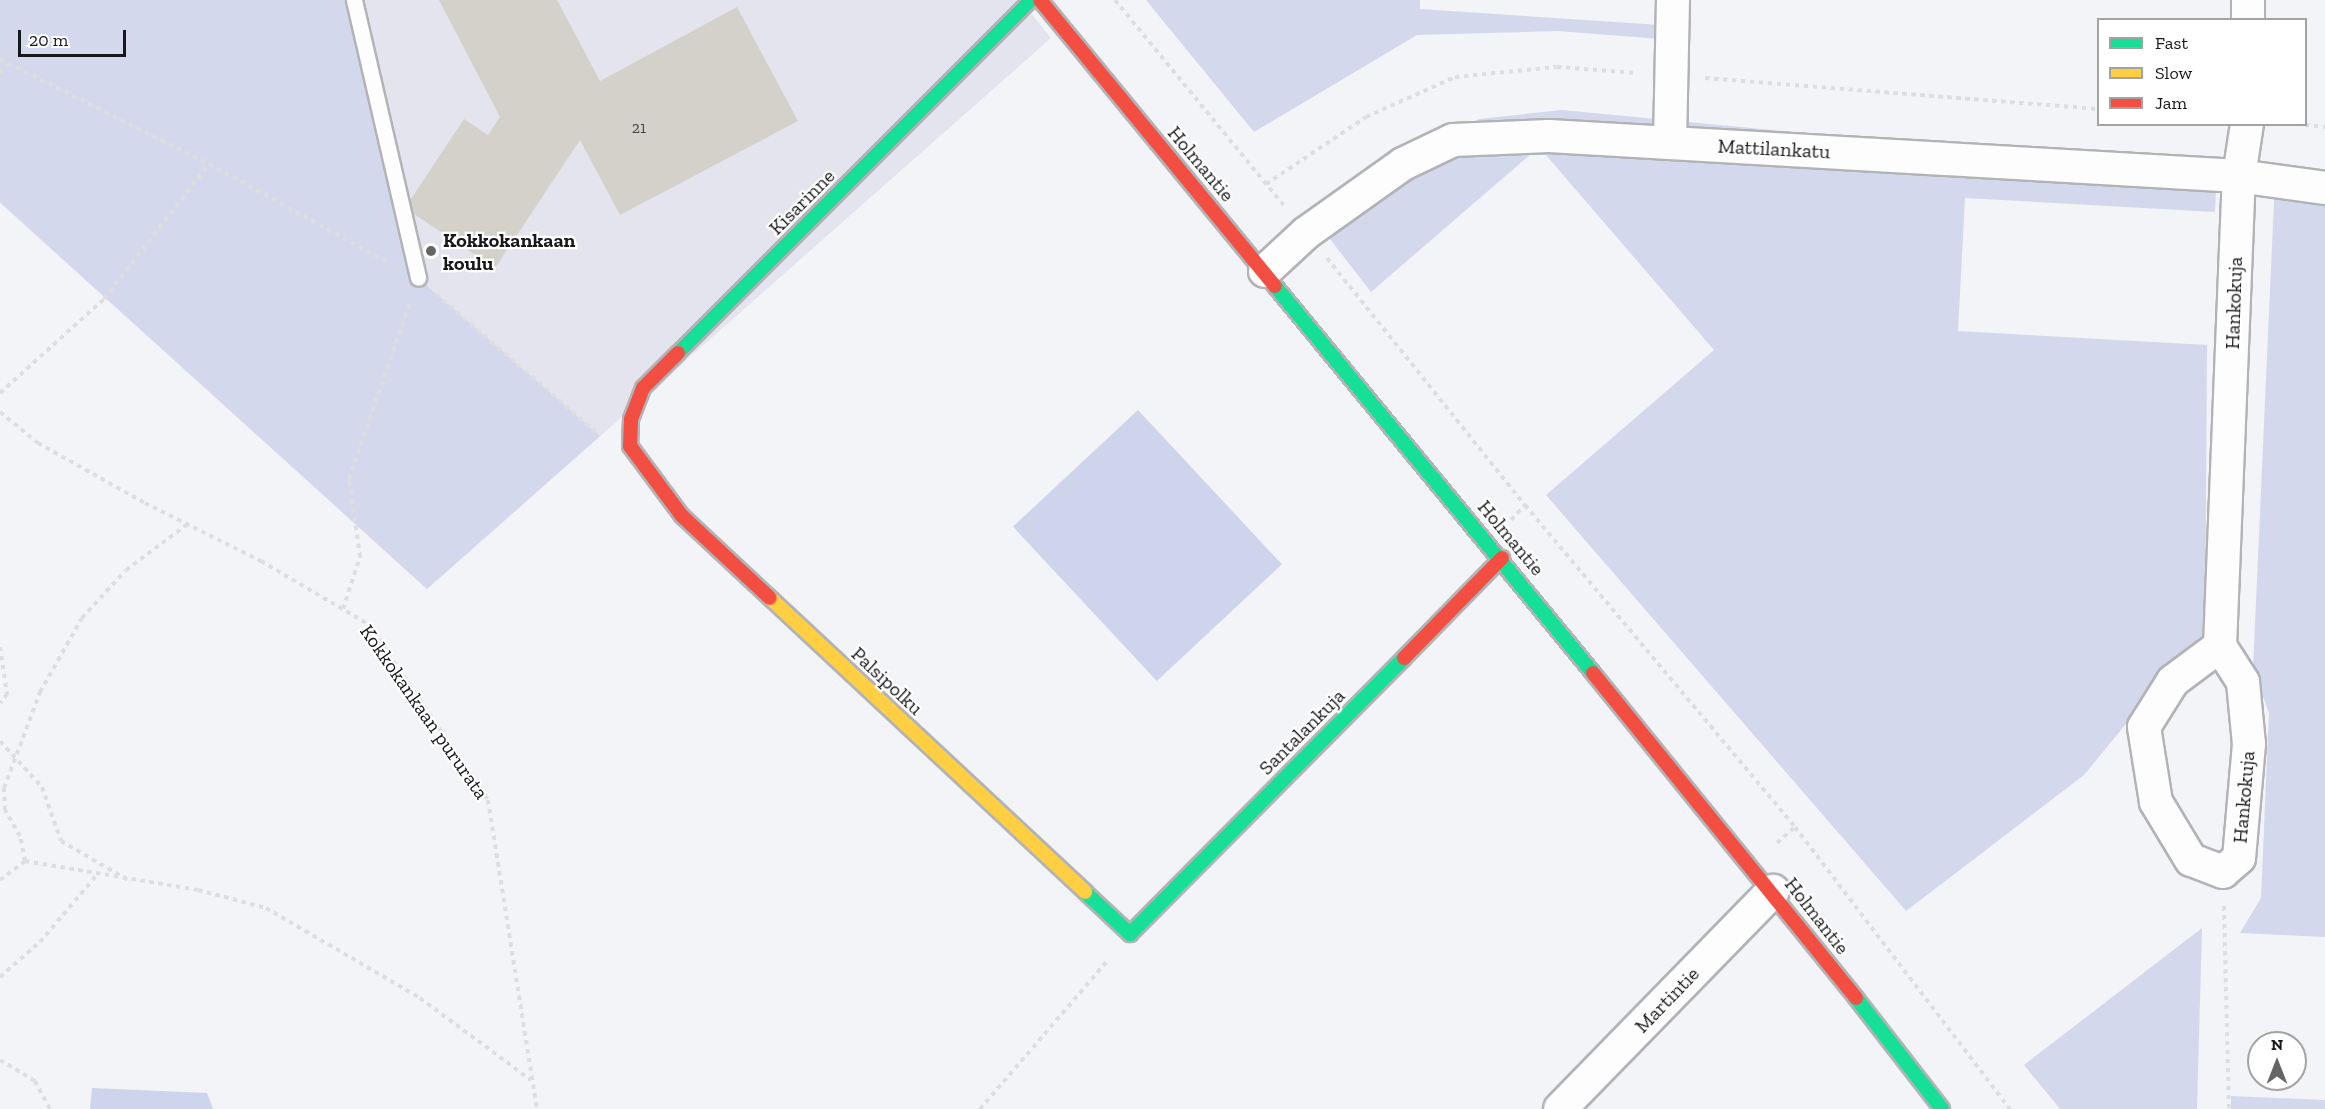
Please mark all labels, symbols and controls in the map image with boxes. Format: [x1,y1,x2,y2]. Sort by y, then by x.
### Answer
scale bar [21,18,129,56]
legend [2097,18,2307,126]
text: 20 m [29,29,68,51]
text: Fast [2155,32,2188,54]
text: Slow [2155,62,2192,84]
text: Jam [2155,92,2187,114]
house number: 21 [632,118,646,138]
street label: Holmantie [1163,121,1239,207]
street label: Mattilankatu [1717,134,1831,164]
street label: Kisarinne [764,164,840,240]
place label: Kokkokankaan koulu [443,228,575,275]
marker: Kokkokankaan koulu [424,244,438,258]
street label: Hankokuja [2220,256,2248,350]
street label: Holmantie [1473,495,1549,581]
street label: Kokkokankaan pururata [355,620,493,804]
street label: Palsipolku [846,642,928,720]
street label: Santalankuja [1254,684,1350,780]
street label: Hankokuja [2228,750,2260,844]
street label: Holmantie [1780,873,1854,959]
street label: Martintie [1630,962,1704,1038]
north arrow [2247,1031,2307,1091]
text: N [2271,1035,2283,1054]

